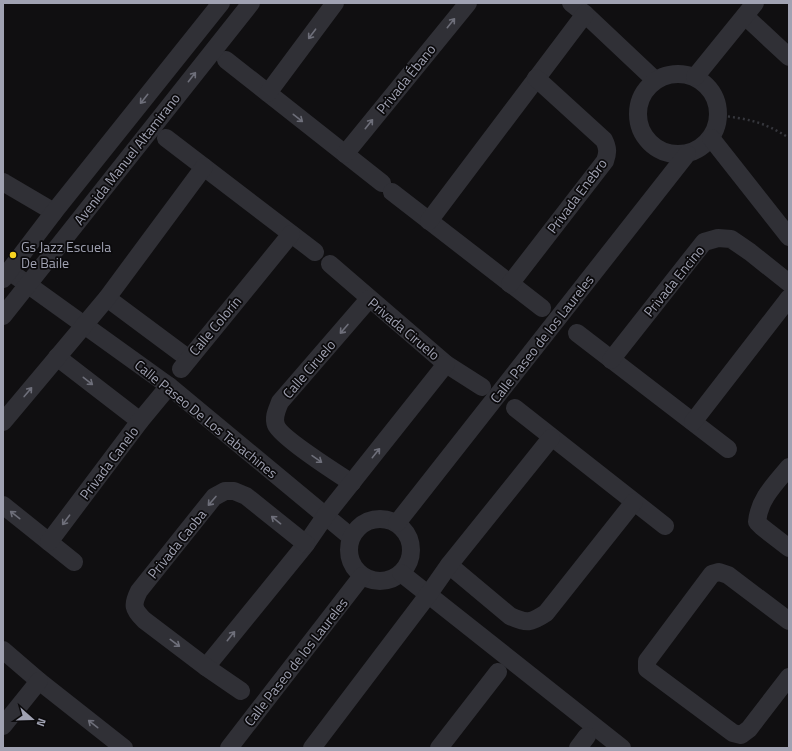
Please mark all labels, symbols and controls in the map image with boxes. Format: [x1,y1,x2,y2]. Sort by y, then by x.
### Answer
one-way arrow [447,18,456,28]
one-way arrow [308,29,316,40]
street label: Privada Ébano [371,39,440,118]
one-way arrow [188,71,197,82]
street label: Avenida Manuel Altamirano [68,88,185,229]
one-way arrow [140,93,149,104]
one-way arrow [293,113,304,122]
one-way arrow [365,118,374,129]
street label: Privada Enebro [541,154,612,238]
place label: Gs Jazz Escuela De Baile [21,236,111,273]
street label: Privada Encino [638,240,709,321]
marker: Gs Jazz Escuela De Baile [8,250,18,260]
street label: Calle Paseo de los Laureles [485,270,599,407]
street label: Calle Colorín [183,291,246,360]
street label: Privada Ciruelo [364,292,445,365]
one-way arrow [339,323,348,334]
street label: Calle Ciruelo [277,335,340,403]
street label: Calle Paseo De Los Tabachines [130,354,282,483]
one-way arrow [83,376,94,385]
one-way arrow [24,386,33,397]
street label: Privada Canelo [74,422,143,504]
one-way arrow [372,447,380,458]
one-way arrow [311,455,322,463]
one-way arrow [207,495,216,506]
street label: Privada Caoba [142,505,211,583]
one-way arrow [10,511,21,519]
one-way arrow [62,514,70,525]
one-way arrow [271,515,282,524]
street label: Calle Paseo de los Laureles [239,593,353,730]
one-way arrow [226,631,235,642]
one-way arrow [169,639,180,647]
north arrow [12,699,52,739]
text: N [33,716,50,729]
one-way arrow [88,719,99,728]

